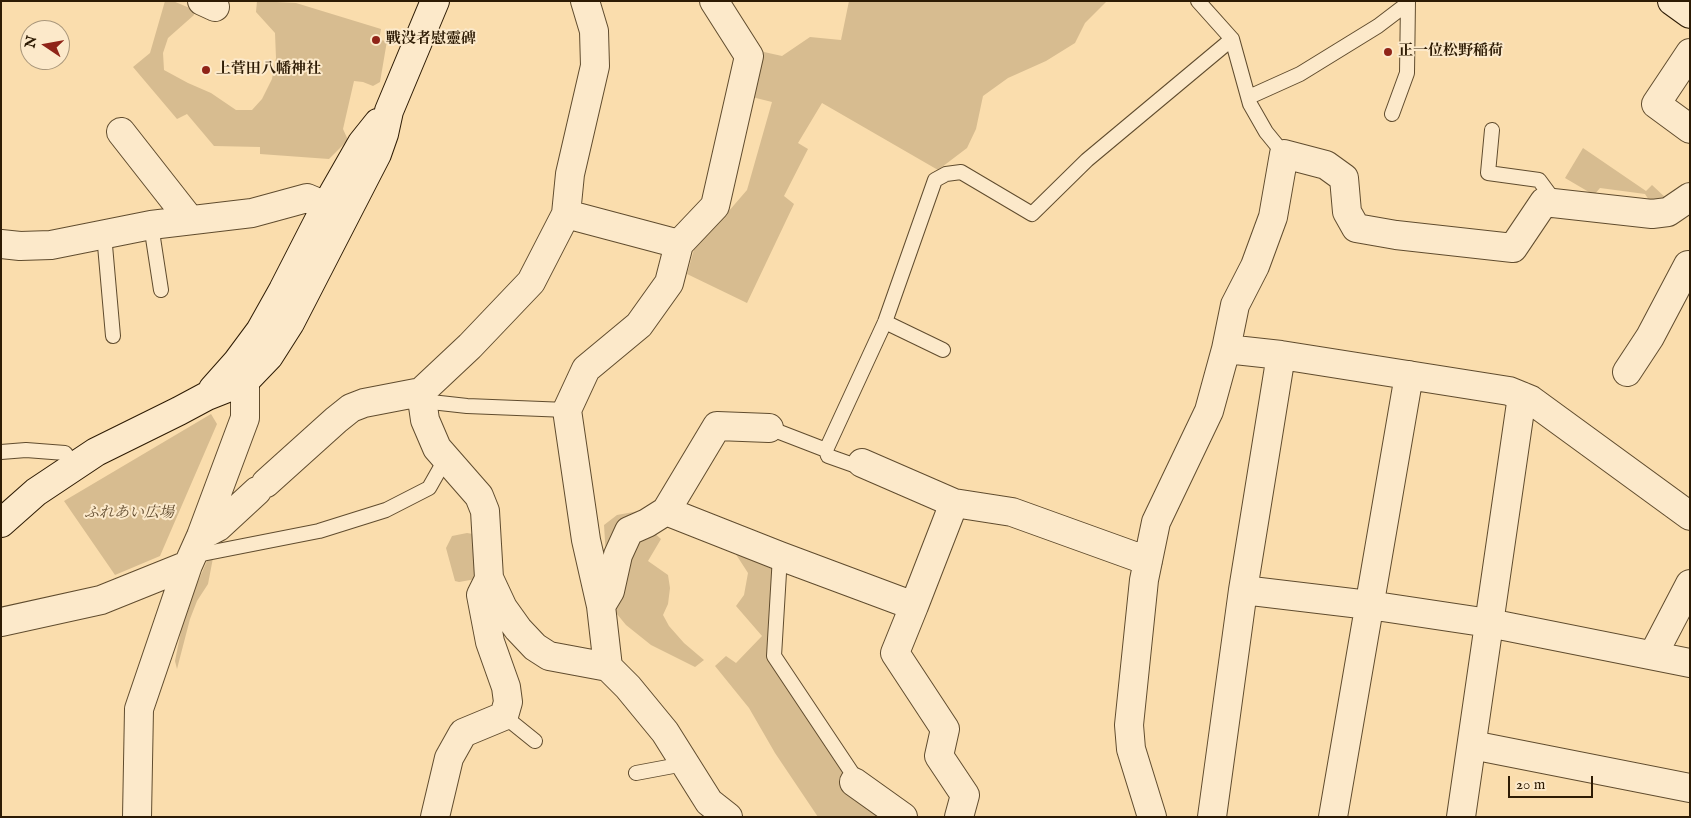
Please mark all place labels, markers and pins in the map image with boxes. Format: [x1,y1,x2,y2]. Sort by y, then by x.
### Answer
place label: 戰没者慰靈碑 [386,31,476,49]
marker: 戰没者慰靈碑 [370,34,382,46]
place label: 正一位松野稲荷 [1398,43,1503,61]
marker: 正一位松野稲荷 [1382,46,1394,58]
place label: 上菅田八幡神社 [216,61,321,79]
marker: 上菅田八幡神社 [200,64,212,76]

